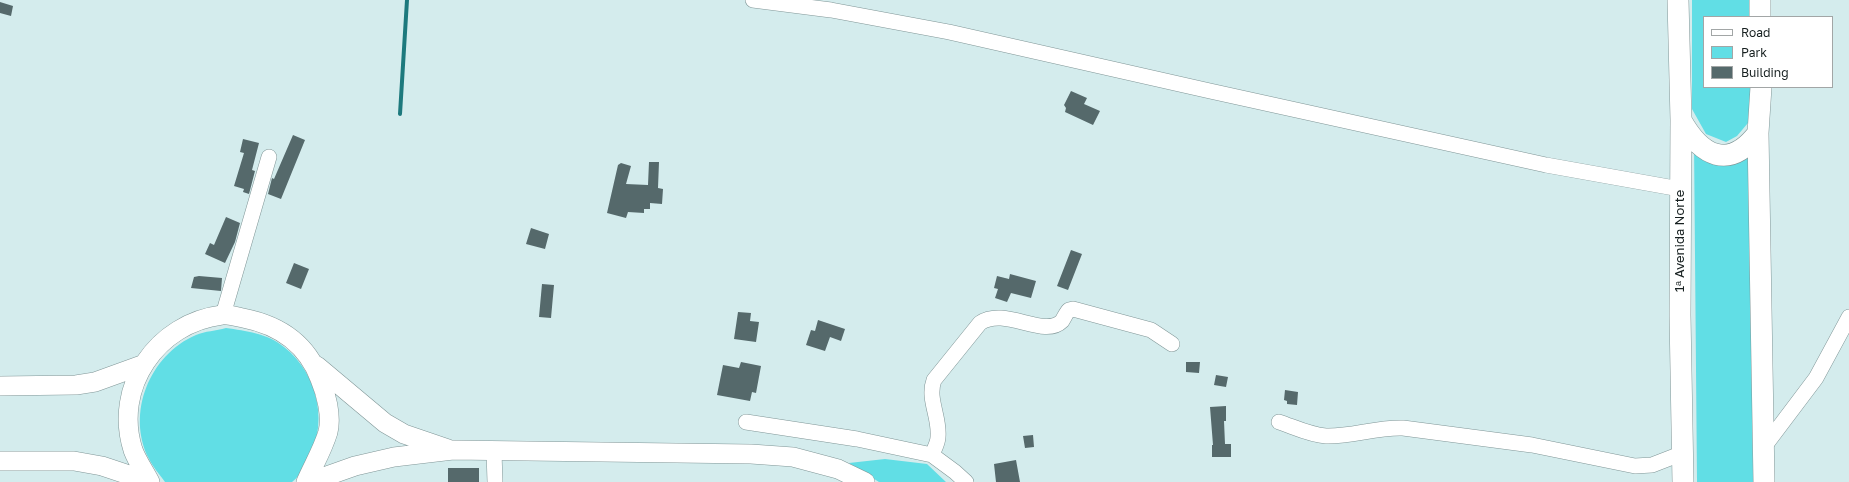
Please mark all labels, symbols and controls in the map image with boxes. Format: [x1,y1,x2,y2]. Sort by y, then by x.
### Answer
legend [1703,16,1833,88]
text: Road [1741,25,1770,40]
text: Park [1741,45,1767,60]
text: Building [1741,65,1789,80]
street label: 1ᵃ Avenida Norte [1672,190,1688,292]

